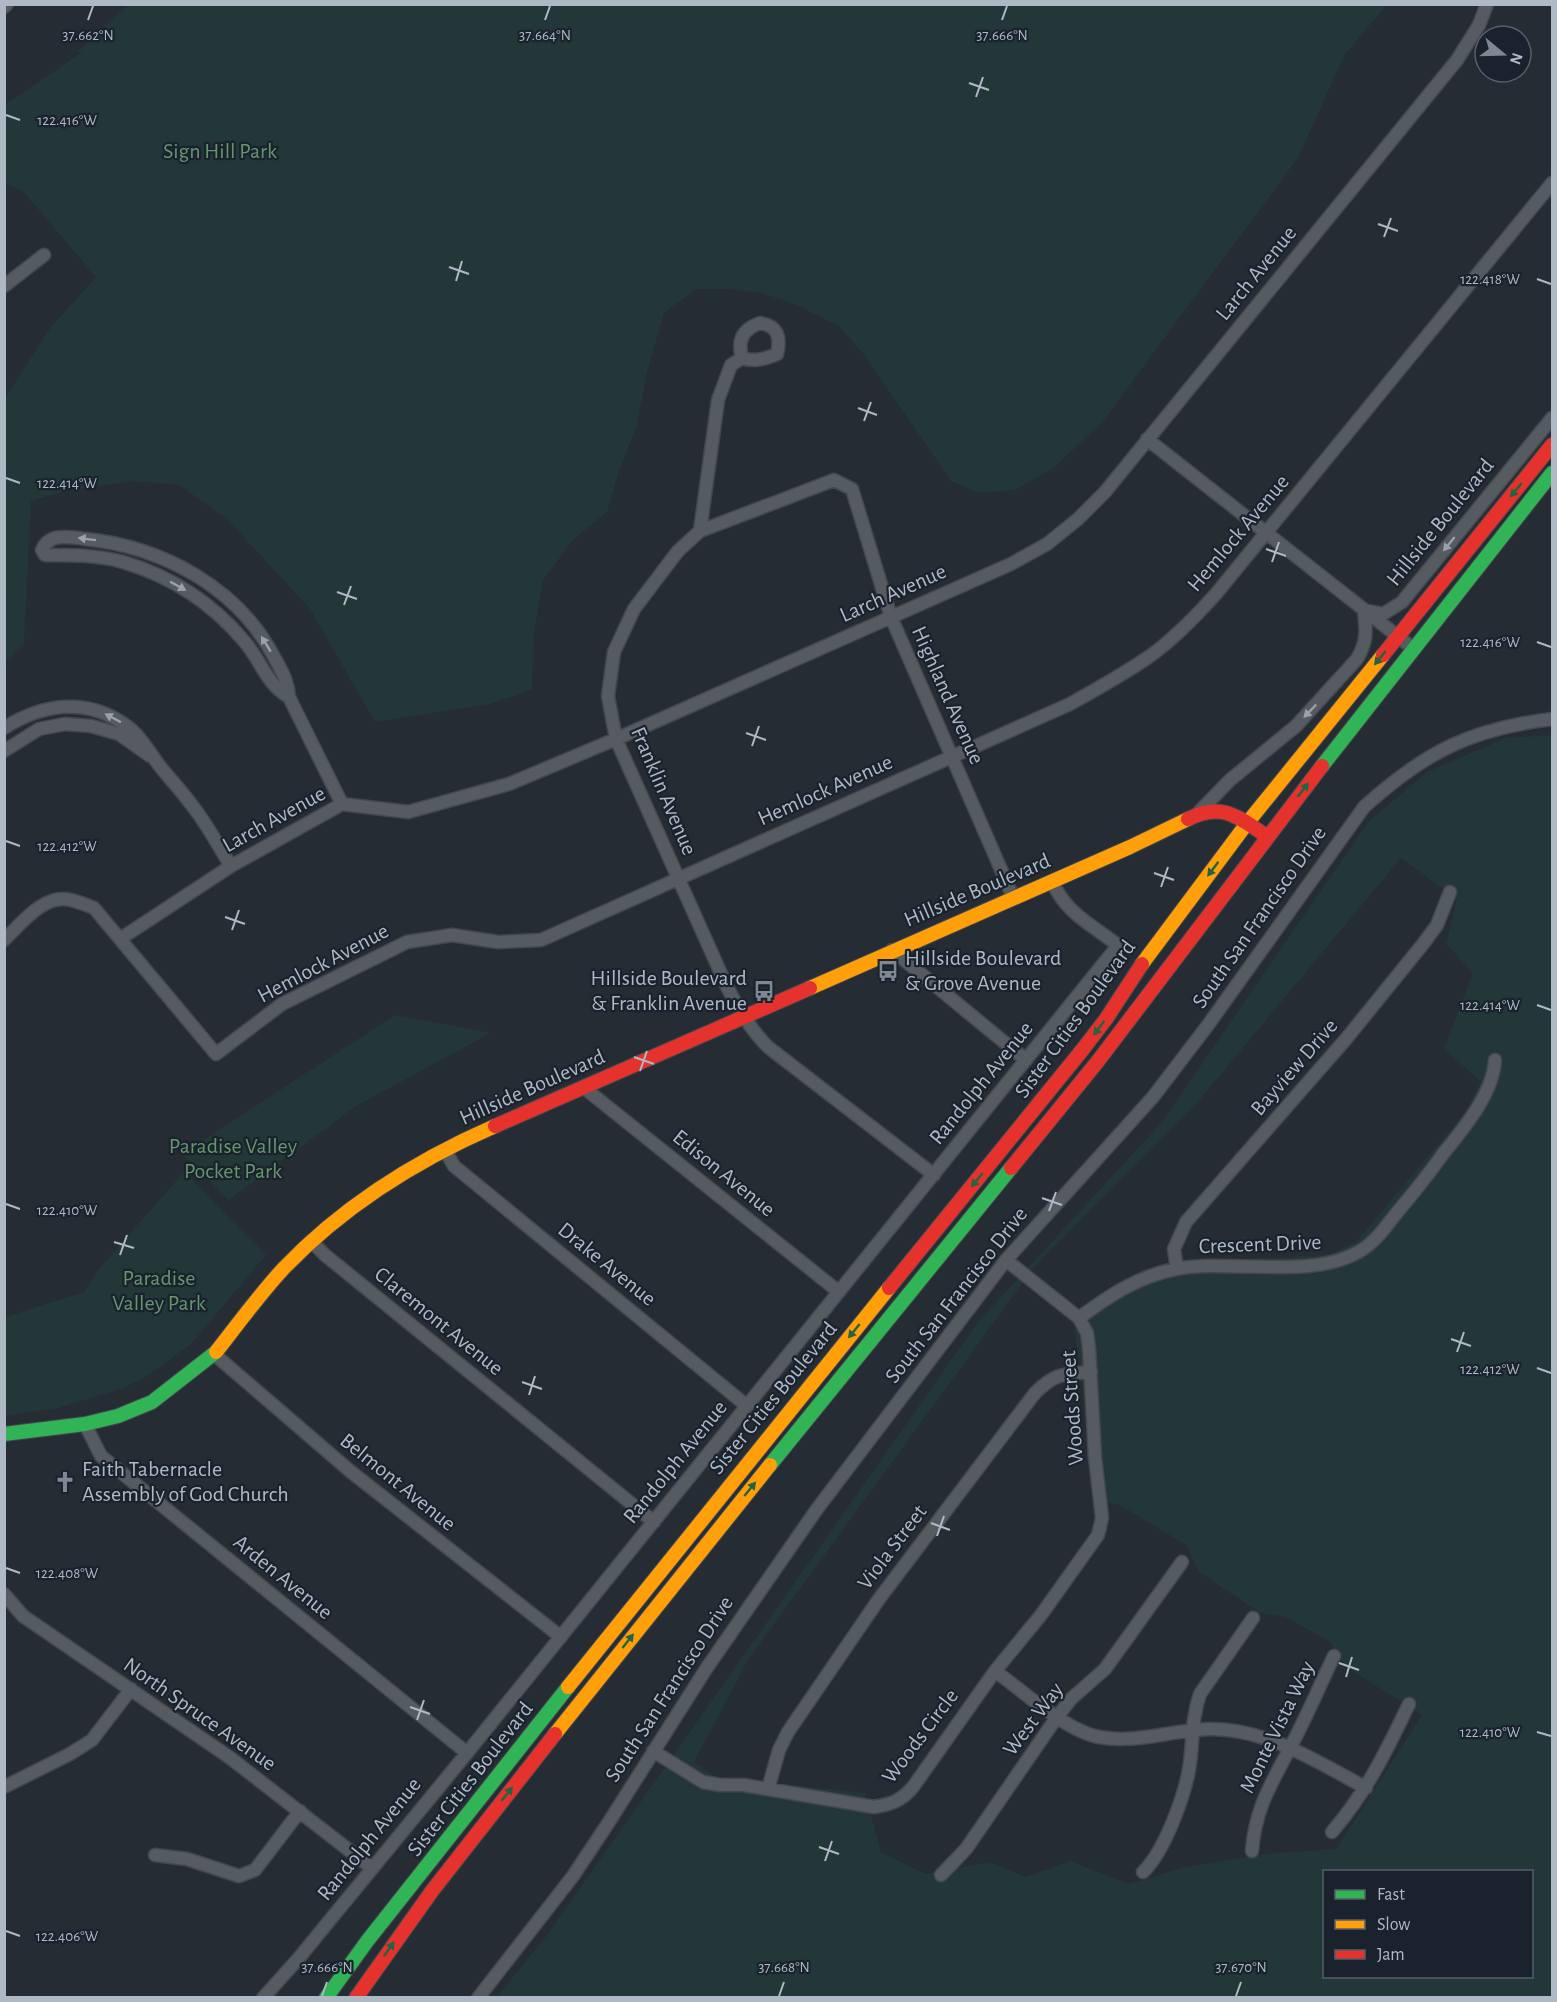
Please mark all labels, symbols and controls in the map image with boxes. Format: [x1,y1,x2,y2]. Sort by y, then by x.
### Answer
north arrow [1473,24,1533,84]
text: 37.662°N [62,28,114,43]
text: 37.664°N [519,28,571,43]
text: 37.666°N [976,28,1028,43]
text: N [1507,51,1526,66]
text: 122.416°W [37,113,97,128]
park label: Sign Hill Park [163,140,277,162]
street label: Larch Avenue [1212,222,1300,324]
text: 122.418°W [1460,272,1520,287]
street label: Hillside Boulevard [1382,454,1498,590]
street label: Hemlock Avenue [1183,470,1293,596]
text: 122.414°W [37,476,98,491]
one-way arrow [1509,482,1522,498]
one-way arrow [77,534,96,544]
one-way arrow [1443,537,1456,552]
street label: Larch Avenue [837,560,949,626]
one-way arrow [170,580,186,591]
street label: Highland Avenue [908,623,988,767]
text: 122.416°W [1460,635,1520,650]
one-way arrow [261,636,272,652]
one-way arrow [1373,650,1386,666]
one-way arrow [1303,704,1317,719]
one-way arrow [104,713,121,723]
street label: Franklin Avenue [627,724,701,858]
street label: Hemlock Avenue [754,750,896,830]
street label: Larch Avenue [219,782,329,856]
one-way arrow [1297,783,1309,798]
street label: South San Francisco Drive [1188,822,1330,1012]
text: 122.412°W [37,839,97,854]
street label: Hillside Boulevard [901,849,1053,931]
one-way arrow [1207,861,1219,876]
street label: Hemlock Avenue [254,919,392,1007]
street label: Sister Cities Boulevard [1011,936,1139,1102]
place label: Hillside Boulevard & Grove Avenue [905,947,1061,994]
bus stop icon: Hillside Boulevard & Grove Avenue [876,959,900,983]
place label: Hillside Boulevard & Franklin Avenue [591,967,747,1014]
bus stop icon: Hillside Boulevard & Franklin Avenue [752,979,776,1003]
text: 122.414°W [1460,998,1521,1013]
street label: Bayview Drive [1246,1014,1342,1120]
street label: Randolph Avenue [925,1017,1037,1149]
one-way arrow [1094,1020,1106,1035]
street label: Hillside Boulevard [456,1045,608,1129]
street label: Edison Avenue [669,1125,779,1221]
park label: Paradise Valley Pocket Park [169,1135,298,1182]
one-way arrow [972,1172,984,1187]
text: 122.410°W [37,1203,98,1218]
street label: South San Francisco Drive [881,1203,1031,1387]
street label: Drake Avenue [554,1218,660,1310]
street label: Crescent Drive [1198,1231,1322,1257]
street label: Claremont Avenue [371,1263,507,1379]
park label: Paradise Valley Park [112,1267,206,1314]
street label: Sister Cities Boulevard [705,1318,841,1478]
one-way arrow [848,1323,861,1339]
street label: Woods Street [1057,1350,1087,1466]
text: 122.412°W [1460,1362,1520,1377]
street label: Randolph Avenue [619,1396,731,1528]
street label: Belmont Avenue [336,1429,460,1535]
place label: Faith Tabernacle Assembly of God Church [82,1458,289,1505]
church icon: Faith Tabernacle Assembly of God Church [53,1470,77,1494]
one-way arrow [743,1481,756,1496]
street label: Viola Street [853,1501,931,1593]
street label: Arden Avenue [229,1531,337,1623]
text: 122.408°W [36,1566,99,1581]
street label: South San Francisco Drive [601,1592,737,1786]
one-way arrow [622,1633,635,1649]
street label: North Spruce Avenue [120,1653,280,1775]
street label: Monte Vista Way [1236,1657,1319,1796]
street label: West Way [999,1678,1068,1760]
street label: Woods Circle [878,1685,962,1787]
street label: Sister Cities Boulevard [403,1698,537,1860]
text: 122.410°W [1460,1725,1521,1740]
street label: Randolph Avenue [313,1773,425,1905]
one-way arrow [501,1786,514,1802]
legend [1323,1870,1533,1978]
text: Fast [1377,1886,1405,1904]
text: Slow [1377,1916,1410,1934]
text: 122.406°W [36,1929,99,1944]
one-way arrow [383,1942,395,1958]
text: Jam [1377,1946,1405,1964]
text: 37.666°N [301,1960,353,1975]
text: 37.668°N [758,1960,810,1975]
text: 37.670°N [1215,1960,1267,1975]

